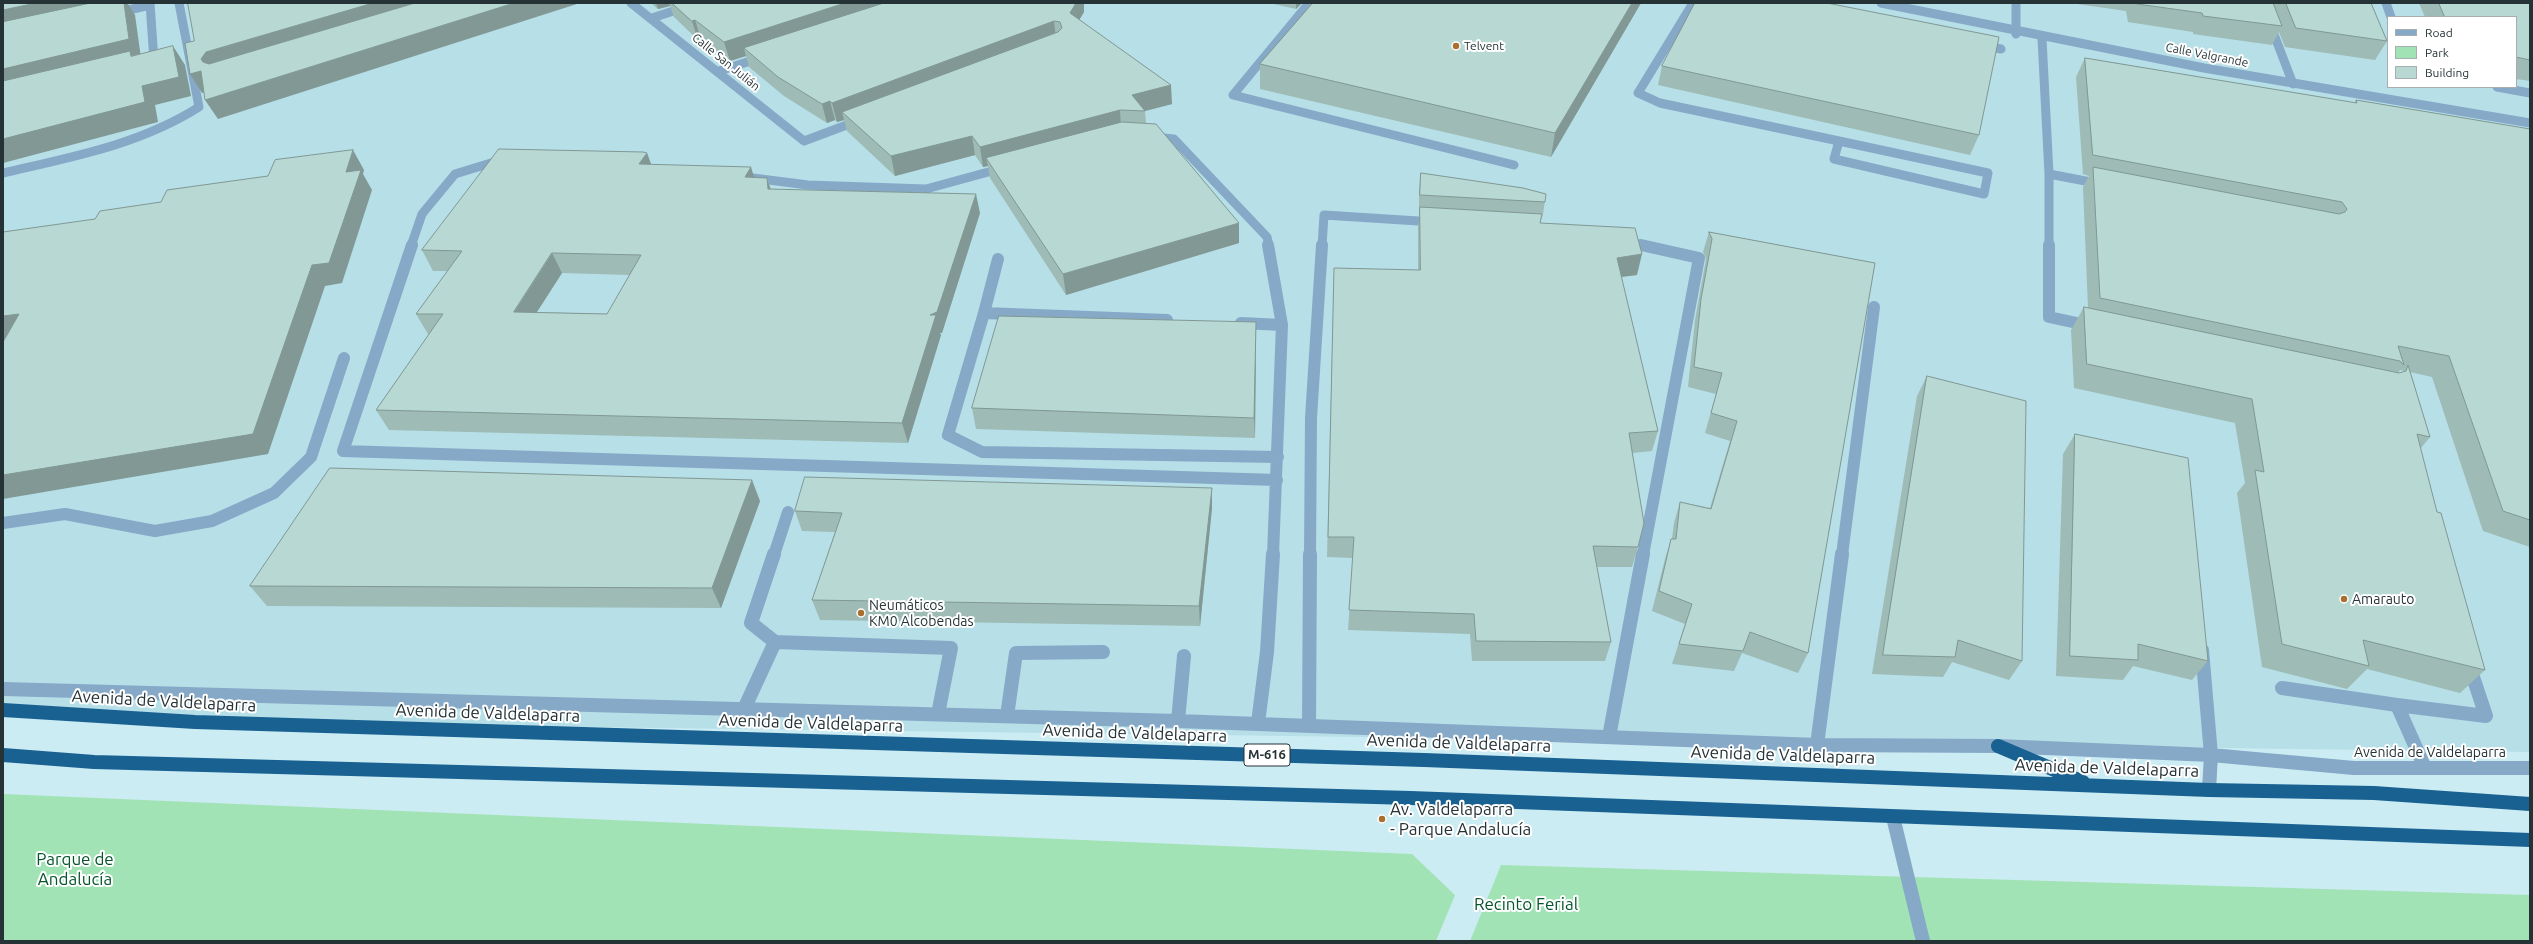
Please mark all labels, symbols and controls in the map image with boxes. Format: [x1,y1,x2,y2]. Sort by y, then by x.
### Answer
legend [2387,16,2517,88]
text: Road [2425,26,2453,39]
street label: Calle San Julián [689,30,763,94]
place label: Telvent [1464,39,1504,53]
street label: Calle Valgrande [2164,40,2250,70]
marker: Telvent [1451,41,1461,51]
text: Park [2425,46,2449,59]
text: Building [2425,66,2469,79]
place label: Amarauto [2352,591,2415,607]
marker: Amarauto [2339,594,2349,604]
place label: Neumáticos KM0 Alcobendas [869,597,974,630]
marker: Neumáticos KM0 Alcobendas [856,608,866,618]
street label: Avenida de Valdelaparra [71,686,257,716]
street label: Avenida de Valdelaparra [395,700,581,726]
street label: Avenida de Valdelaparra [718,710,904,736]
street label: Avenida de Valdelaparra [1042,720,1228,746]
street label: Avenida de Valdelaparra [1366,730,1552,756]
street label: Avenida de Valdelaparra [1690,742,1876,768]
road number: M-616 [1244,744,1290,766]
street label: Avenida de Valdelaparra [2354,744,2506,760]
street label: Avenida de Valdelaparra [2014,755,2200,781]
place label: Av. Valdelaparra - Parque Andalucía [1390,799,1531,839]
marker: Av. Valdelaparra - Parque Andalucía [1377,814,1387,824]
park label: Parque de Andalucía [36,849,114,889]
park label: Recinto Ferial [1474,894,1578,914]

